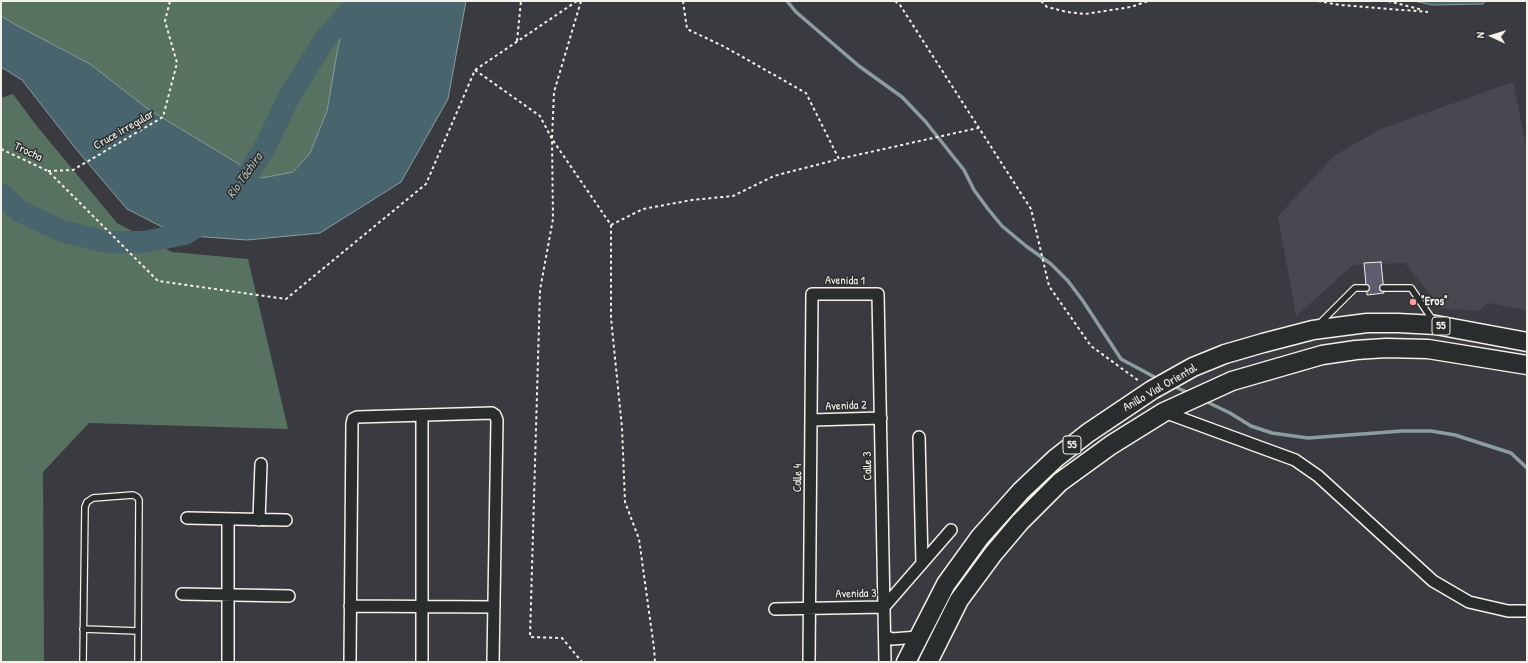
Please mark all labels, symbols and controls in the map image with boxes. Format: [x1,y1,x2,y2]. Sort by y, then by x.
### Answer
north arrow [1472,16,1512,56]
text: N [1473,32,1487,39]
street label: Cruce irregular [91,107,157,153]
street label: Trocha [12,139,44,165]
water label: Río Táchira [224,150,266,202]
street label: Avenida 1 [825,273,865,289]
place label: "Eros" [1421,295,1448,309]
marker: "Eros" [1408,297,1418,307]
road number: 55 [1432,317,1450,335]
street label: Anillo Vial Oriental [1120,361,1200,415]
street label: Avenida 2 [825,398,867,414]
road number: 55 [1063,436,1081,454]
street label: Calle 3 [861,451,875,481]
street label: Calle 4 [791,464,805,492]
street label: Avenida 3 [835,586,877,602]

